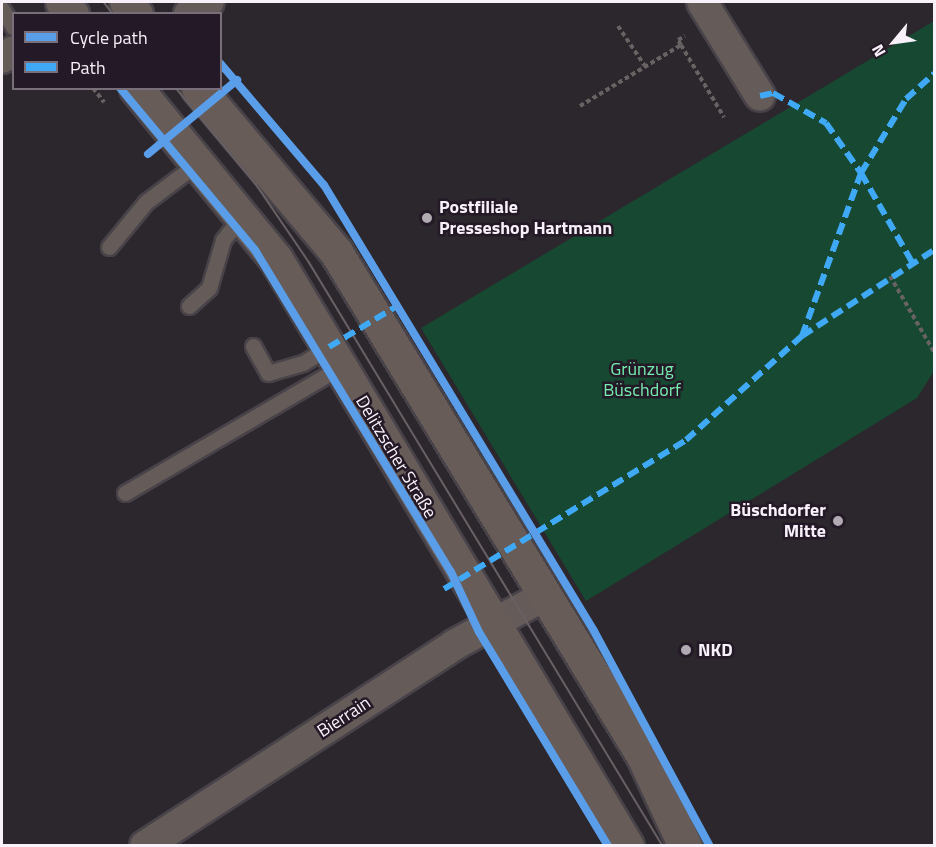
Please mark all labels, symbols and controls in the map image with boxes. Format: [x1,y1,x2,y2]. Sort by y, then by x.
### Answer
legend [12,12,222,90]
north arrow [864,12,924,72]
text: Cycle path [70,24,148,51]
text: N [865,40,891,61]
text: Path [70,54,106,81]
place label: Postfiliale Presseshop Hartmann [439,197,612,240]
marker: Postfiliale Presseshop Hartmann [420,211,434,225]
park label: Grünzug Büschdorf [603,359,681,401]
street label: Delitzscher Straße [351,392,441,522]
place label: Büschdorfer Mitte [730,500,826,542]
marker: Büschdorfer Mitte [831,514,845,528]
place label: NKD [698,639,733,661]
marker: NKD [679,643,693,657]
street label: Bierrain [313,692,375,742]

